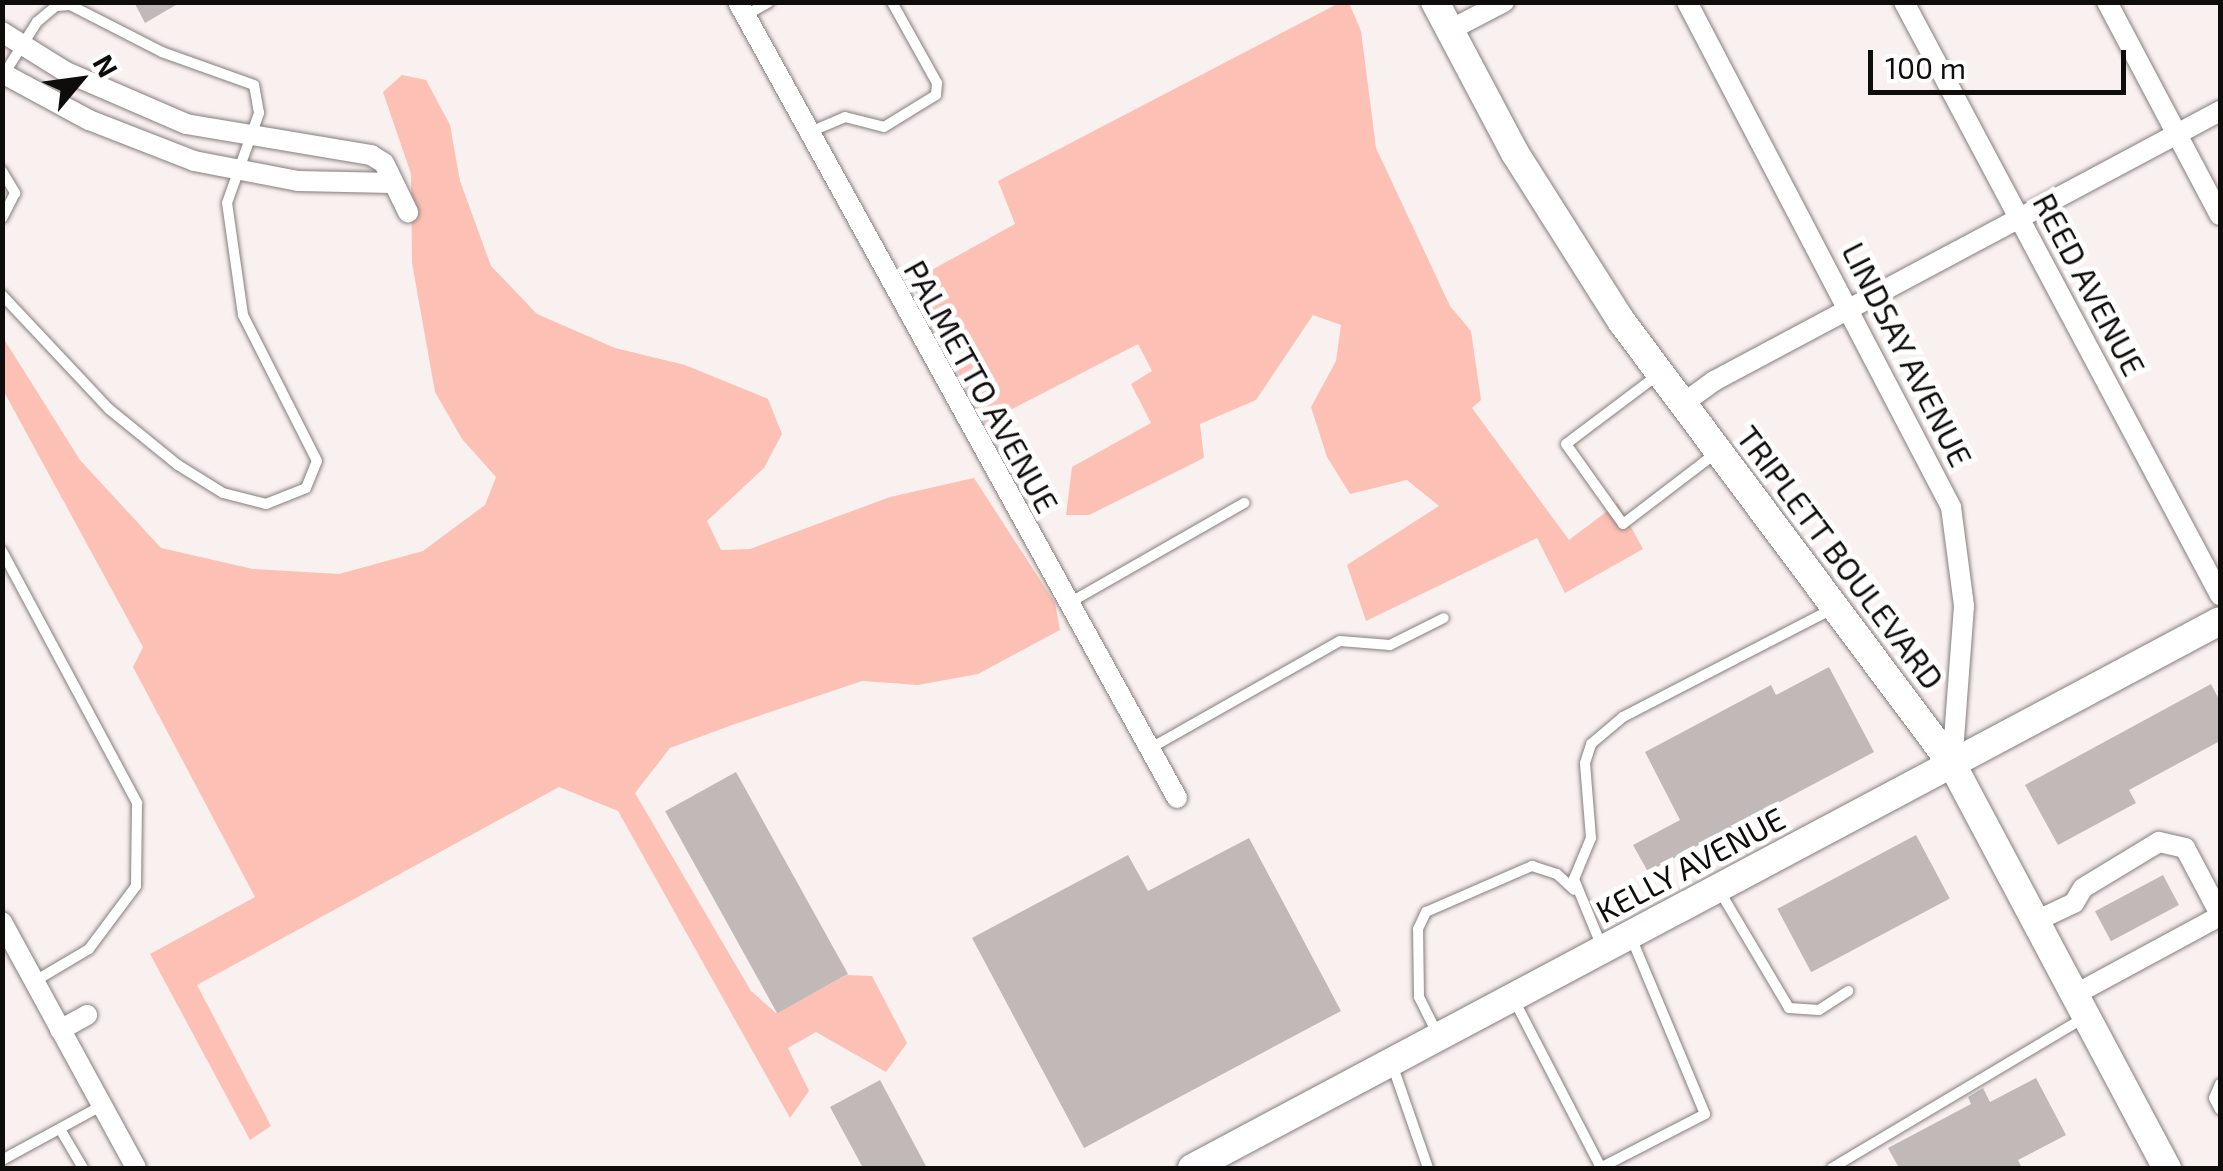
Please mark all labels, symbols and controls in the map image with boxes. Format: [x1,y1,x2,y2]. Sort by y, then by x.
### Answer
north arrow [30,30,130,130]
scale bar [1873,30,2130,92]
text: N [86,48,126,83]
text: 100 m [1885,49,1966,85]
street label: REED AVENUE [2026,186,2154,382]
street label: LINDSAY AVENUE [1835,235,1981,473]
street label: PALMETTO AVENUE [897,253,1067,519]
street label: TRIPLETT BOULEVARD [1729,417,1953,697]
street label: KELLY AVENUE [1588,798,1792,930]

